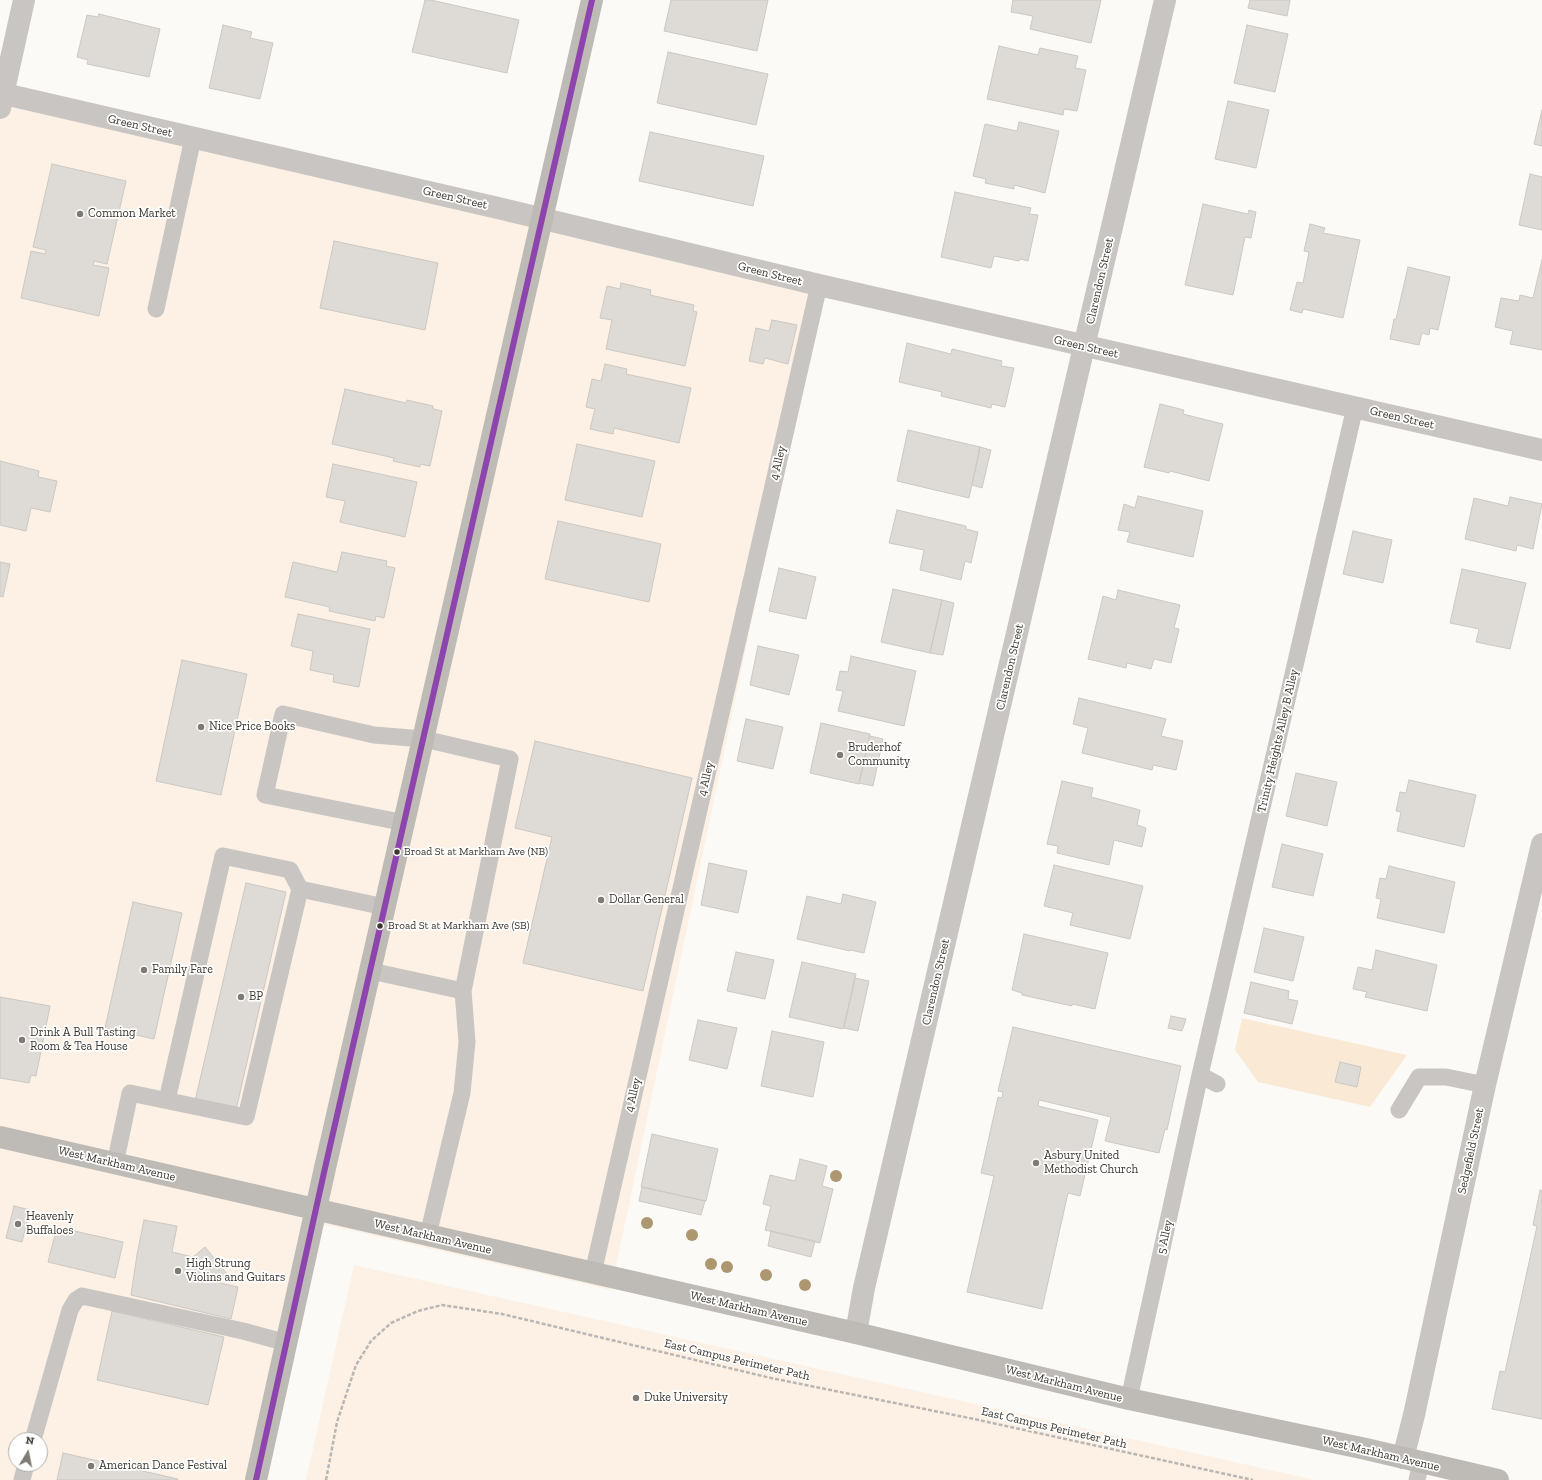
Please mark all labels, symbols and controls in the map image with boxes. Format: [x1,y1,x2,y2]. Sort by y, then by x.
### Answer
street label: Green Street [106,112,174,140]
street label: Green Street [421,184,489,212]
place label: Common Market [88,207,176,221]
marker: Common Market [75,209,85,219]
street label: Clarendon Street [1083,236,1117,326]
street label: Green Street [736,259,804,289]
street label: Green Street [1052,333,1120,361]
street label: Green Street [1368,404,1436,432]
street label: 4 Alley [767,444,789,482]
street label: Clarendon Street [993,622,1027,712]
street label: Trinity Heights Alley B Alley [1254,668,1302,814]
place label: Nice Price Books [209,720,295,734]
marker: Nice Price Books [196,722,206,732]
place label: Bruderhof Community [848,741,910,769]
marker: Bruderhof Community [835,750,845,760]
street label: 4 Alley [695,760,717,798]
place label: Broad St at Markham Ave (NB) [404,845,548,859]
marker: Broad St at Markham Ave (NB) [392,847,402,857]
place label: Dollar General [609,893,684,907]
marker: Dollar General [596,895,606,905]
place label: Broad St at Markham Ave (SB) [388,919,529,933]
marker: Broad St at Markham Ave (SB) [375,921,385,931]
street label: Clarendon Street [919,937,953,1027]
place label: Family Fare [152,963,213,977]
marker: Family Fare [139,965,149,975]
place label: BP [249,990,263,1004]
marker: BP [236,992,246,1002]
place label: Drink A Bull Tasting Room & Tea House [30,1026,136,1054]
marker: Drink A Bull Tasting Room & Tea House [17,1035,27,1045]
street label: 4 Alley [622,1076,644,1114]
street label: Sedgefield Street [1455,1107,1487,1195]
street label: West Markham Avenue [57,1144,177,1184]
place label: Asbury United Methodist Church [1044,1149,1138,1177]
marker: Asbury United Methodist Church [1031,1158,1041,1168]
place label: Heavenly Buffaloes [26,1210,74,1238]
street label: West Markham Avenue [373,1217,493,1257]
marker: Heavenly Buffaloes [13,1219,23,1229]
street label: 5 Alley [1154,1219,1176,1255]
place label: High Strung Violins and Guitars [186,1257,285,1285]
marker: High Strung Violins and Guitars [173,1266,183,1276]
street label: West Markham Avenue [689,1289,809,1329]
street label: East Campus Perimeter Path [663,1336,811,1384]
street label: West Markham Avenue [1004,1363,1124,1405]
place label: Duke University [644,1391,728,1405]
marker: Duke University [631,1393,641,1403]
street label: East Campus Perimeter Path [980,1404,1128,1452]
north arrow [8,1432,48,1472]
text: N [25,1434,35,1448]
street label: West Markham Avenue [1321,1434,1441,1474]
place label: American Dance Festival [99,1459,227,1473]
marker: American Dance Festival [86,1461,96,1471]

